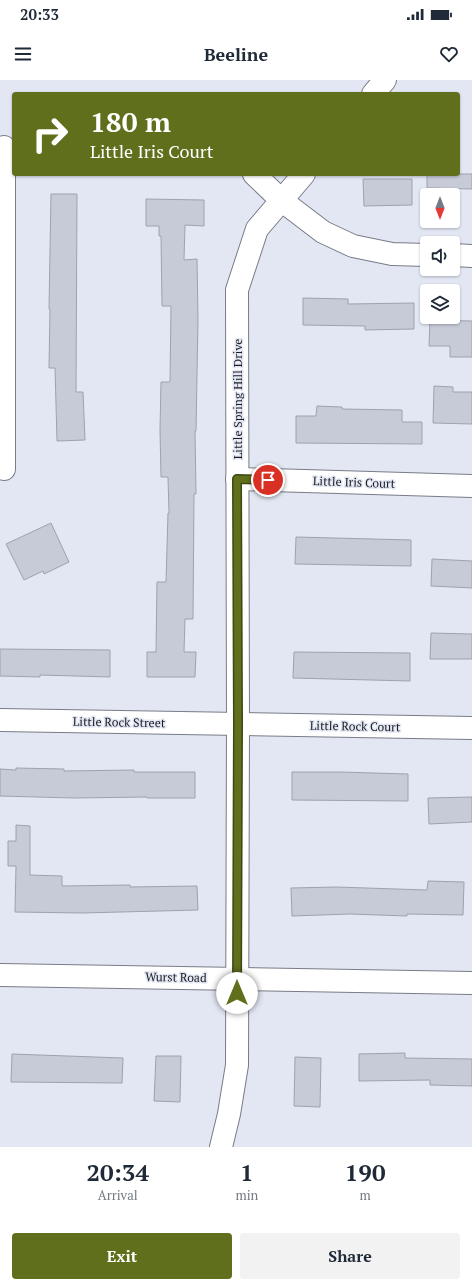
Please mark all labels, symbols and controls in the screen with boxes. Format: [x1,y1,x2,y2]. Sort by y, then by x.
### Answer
text: 20:33 [20,4,59,24]
text: Beeline [204,42,268,66]
icon: menu [12,43,34,65]
icon: heart [438,43,460,65]
text: 180 m [90,103,171,140]
icon: right [24,108,76,160]
text: Little Iris Court [90,139,213,163]
north arrow [420,188,460,228]
map controls [420,188,460,324]
button: sound [420,236,460,276]
button: layers [420,284,460,324]
street label: Little Spring Hill Drive [230,339,245,459]
pin [251,463,285,497]
icon: arrive [257,469,279,491]
street label: Little Iris Court [313,473,396,491]
street label: Little Rock Street [73,714,166,730]
street label: Little Rock Court [310,718,401,734]
street label: Wurst Road [145,969,207,985]
position arrow [216,972,258,1014]
text: 20:34 [86,1156,149,1188]
text: 1 [240,1156,254,1188]
text: 190 [345,1156,385,1188]
text: Arrival [98,1186,138,1204]
text: min [235,1186,258,1204]
text: m [360,1186,371,1204]
button: Exit [12,1233,232,1279]
button: Share [240,1233,460,1279]

